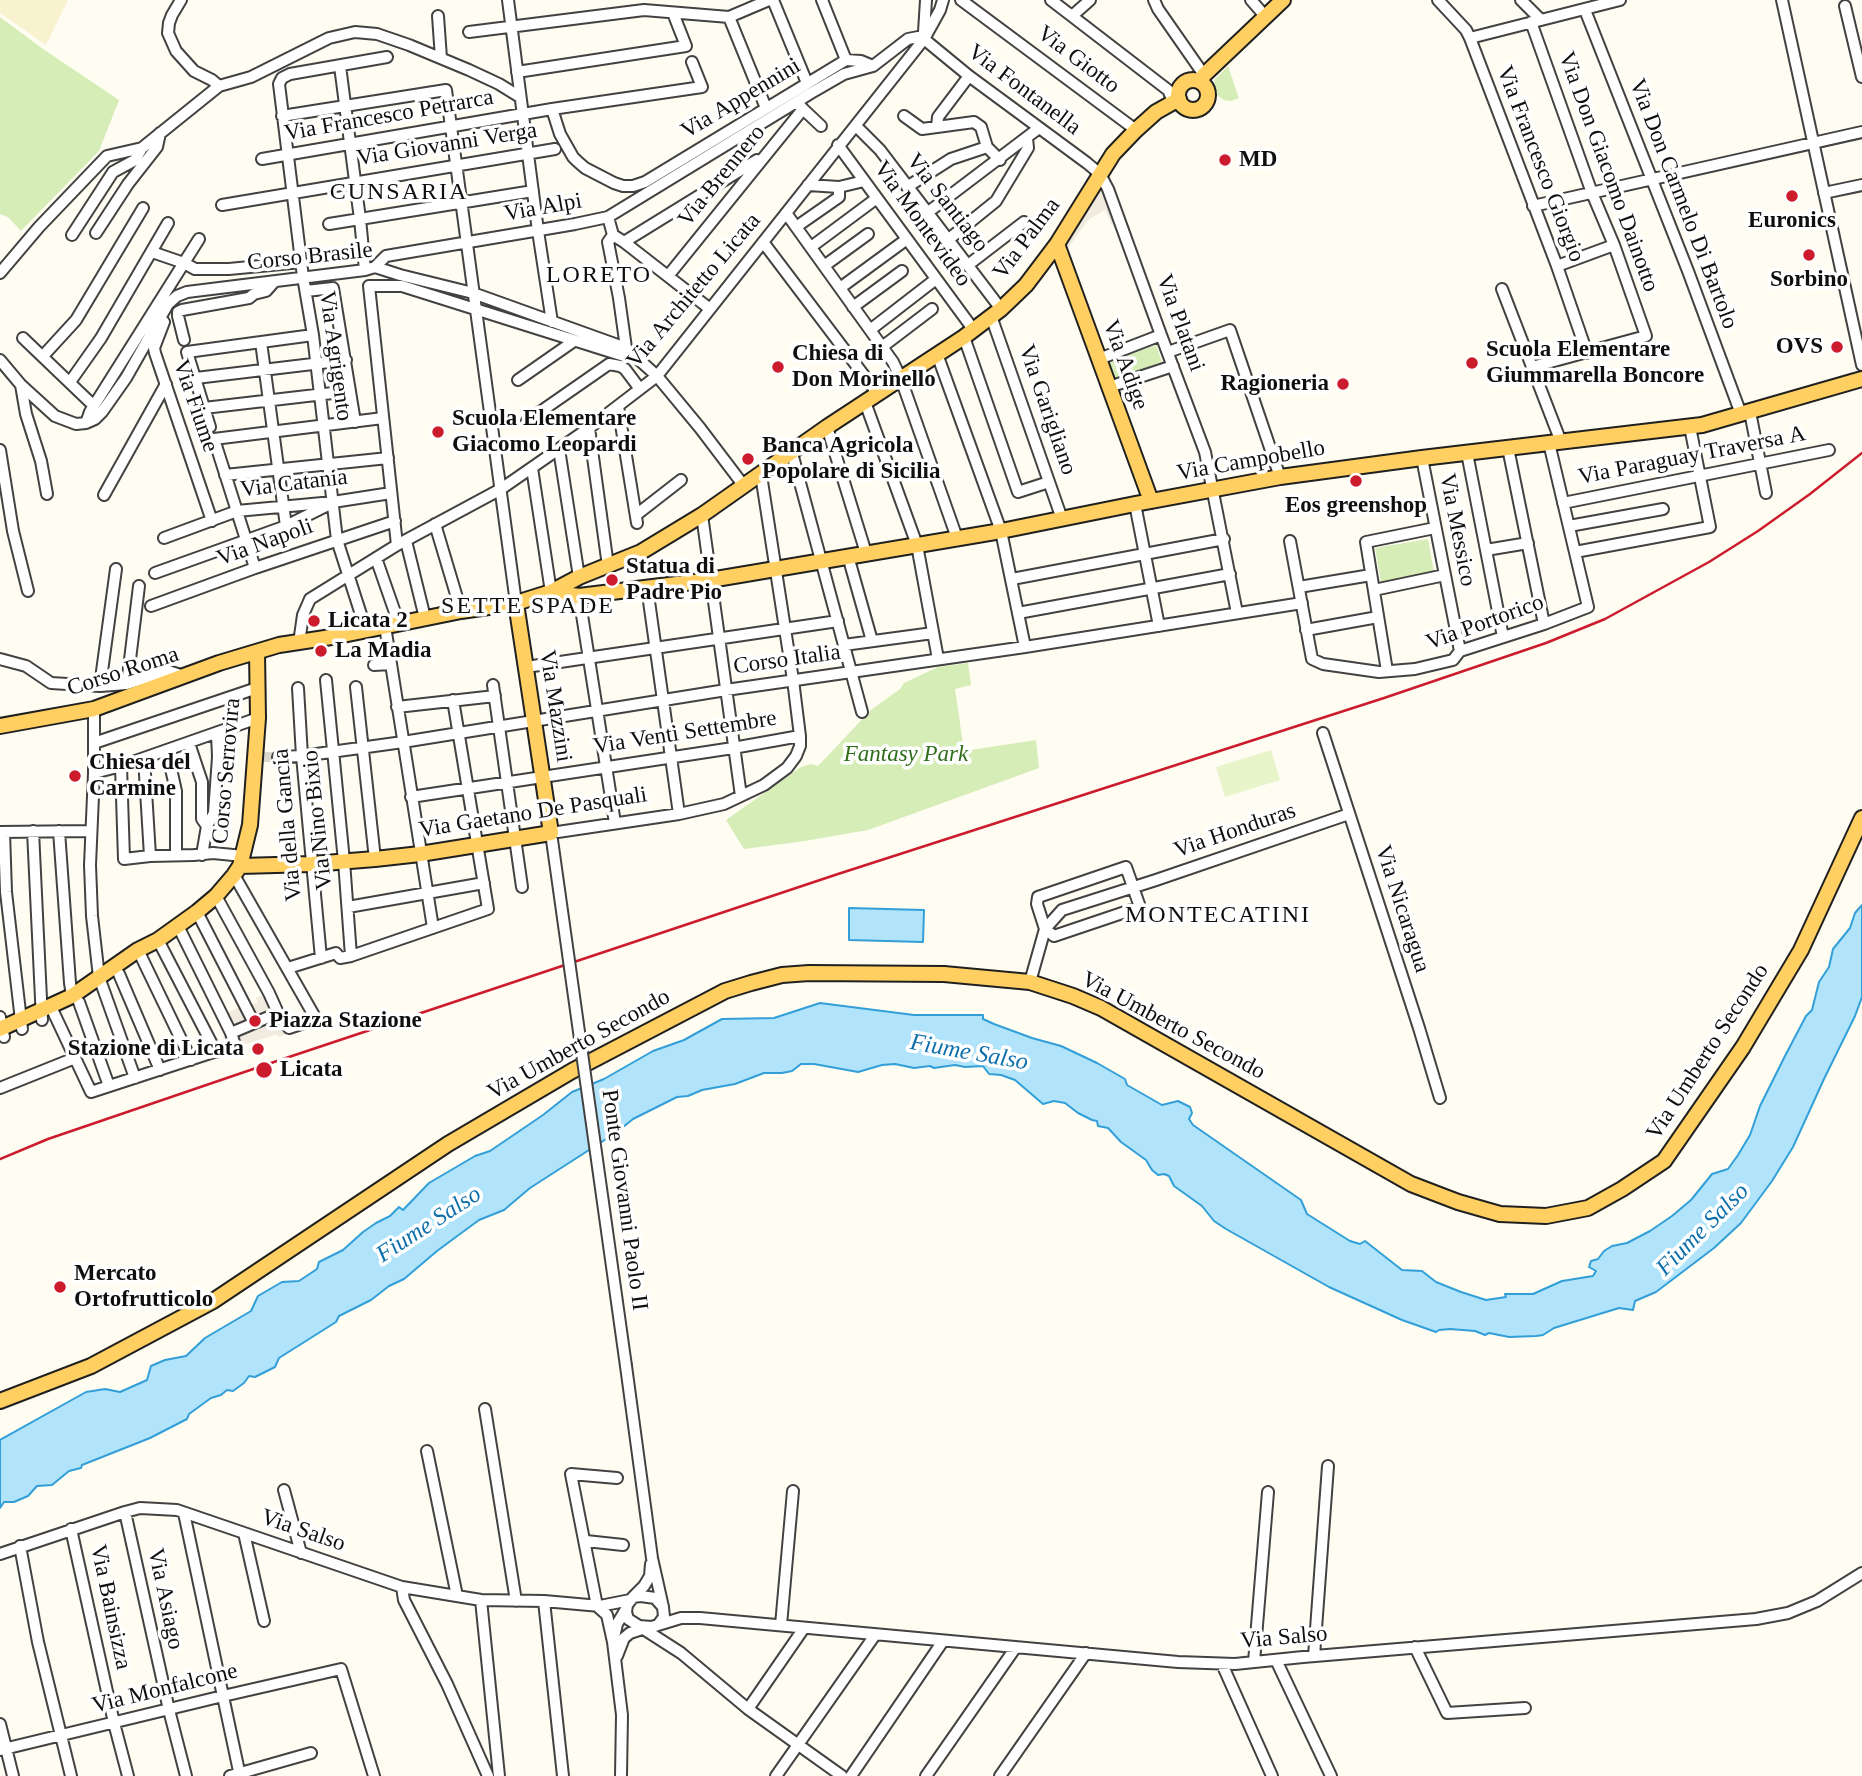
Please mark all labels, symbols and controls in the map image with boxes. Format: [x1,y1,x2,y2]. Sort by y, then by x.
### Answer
street label: Via Giotto [1031,20,1125,100]
street label: Via Fontanella [962,38,1086,142]
street label: Via Don Giacomo Dainotto [1552,48,1664,296]
street label: Via Appennini [676,52,806,146]
street label: Via Francesco Giorgio [1490,62,1590,266]
street label: Via Don Carmelo Di Bartolo [1623,75,1743,333]
street label: Via Francesco Petrarca [282,84,496,148]
street label: Via Giovanni Verga [355,117,539,173]
street label: Via Brennero [673,119,771,233]
place label: MD [1239,146,1277,174]
street label: Via Santiago [900,148,994,258]
marker: MD [1217,152,1233,168]
street label: Via Montevideo [867,156,977,292]
district label: CUNSARIA [331,179,467,207]
street label: Via Alpi [502,188,584,228]
marker: Euronics [1784,188,1800,204]
street label: Via Palma [987,193,1067,285]
place label: Euronics [1748,207,1836,235]
street label: Via Architetto Licata [621,208,767,374]
street label: Corso Brasile [246,237,374,277]
marker: Sorbino [1801,247,1817,263]
district label: LORETO [547,262,651,290]
place label: Sorbino [1770,266,1848,294]
street label: Via Platani [1150,271,1210,375]
street label: Via Agrigento [312,289,358,423]
street label: Via Adige [1096,316,1154,414]
place label: OVS [1776,333,1823,361]
place label: Scuola Elementare Giummarella Boncore [1486,336,1704,390]
marker: OVS [1829,339,1845,355]
place label: Chiesa di Don Morinello [792,340,936,394]
street label: Via Garigliano [1012,341,1082,479]
marker: Scuola Elementare Giummarella Boncore [1464,355,1480,371]
street label: Via Fiume [166,356,224,456]
marker: Chiesa di Don Morinello [770,359,786,375]
place label: Ragioneria [1220,370,1329,398]
marker: Ragioneria [1335,376,1351,392]
place label: Scuola Elementare Giacomo Leopardi [452,405,637,459]
street label: Via Paraguay Traversa A [1576,420,1808,492]
marker: Scuola Elementare Giacomo Leopardi [430,424,446,440]
place label: Banca Agricola Popolare di Sicilia [762,432,940,486]
street label: Via Campobello [1175,434,1327,488]
marker: Banca Agricola Popolare di Sicilia [740,451,756,467]
street label: Via Catania [239,464,349,504]
street label: Via Messico [1433,471,1481,589]
marker: Eos greenshop [1348,473,1364,489]
place label: Eos greenshop [1285,492,1427,520]
street label: Via Napoli [213,513,317,573]
place label: Statua di Padre Pio [626,553,722,607]
marker: Statua di Padre Pio [604,572,620,588]
street label: Via Portorico [1422,589,1548,657]
district label: SETTE SPADE [442,593,614,621]
place label: Licata 2 [328,607,408,635]
marker: Licata 2 [306,613,322,629]
place label: La Madia [335,637,431,665]
street label: Corso Italia [732,639,842,681]
street label: Corso Roma [64,641,182,703]
marker: La Madia [313,643,329,659]
street label: Via Mazzini [533,648,577,764]
street label: Corso Serrovira [207,697,247,845]
street label: Via Venti Settembre [591,705,779,761]
park label: Fantasy Park [844,741,968,769]
street label: Via della Gancia [268,748,308,902]
place label: Chiesa del Carmine [89,749,191,803]
street label: Via Nino Bixio [297,749,339,891]
marker: Chiesa del Carmine [67,768,83,784]
street label: Via Gaetano De Pasquali [417,781,649,845]
street label: Via Honduras [1170,797,1300,865]
street label: Via Nicaragua [1368,842,1436,976]
district label: MONTECATINI [1126,902,1310,930]
street label: Via Umberto Secondo [1641,959,1775,1145]
street label: Via Umberto Secondo [1076,966,1270,1086]
street label: Via Umberto Secondo [483,983,675,1107]
place label: Piazza Stazione [269,1007,422,1035]
marker: Piazza Stazione [247,1013,263,1029]
water label: Fiume Salso [908,1028,1030,1078]
place label: Stazione di Licata [68,1035,244,1063]
marker: Stazione di Licata [250,1041,266,1057]
place label: Licata [280,1056,343,1084]
marker: Licata [254,1060,274,1080]
street label: Ponte Giovanni Paolo II [595,1088,653,1312]
water label: Fiume Salso [1651,1178,1755,1282]
water label: Fiume Salso [371,1180,487,1270]
place label: Mercato Ortofrutticolo [74,1260,213,1314]
marker: Mercato Ortofrutticolo [52,1279,68,1295]
street label: Via Salso [257,1504,349,1558]
street label: Via Bainsizza [83,1542,137,1672]
street label: Via Asiago [141,1546,189,1652]
street label: Via Salso [1239,1620,1329,1656]
street label: Via Monfalcone [90,1658,240,1720]

